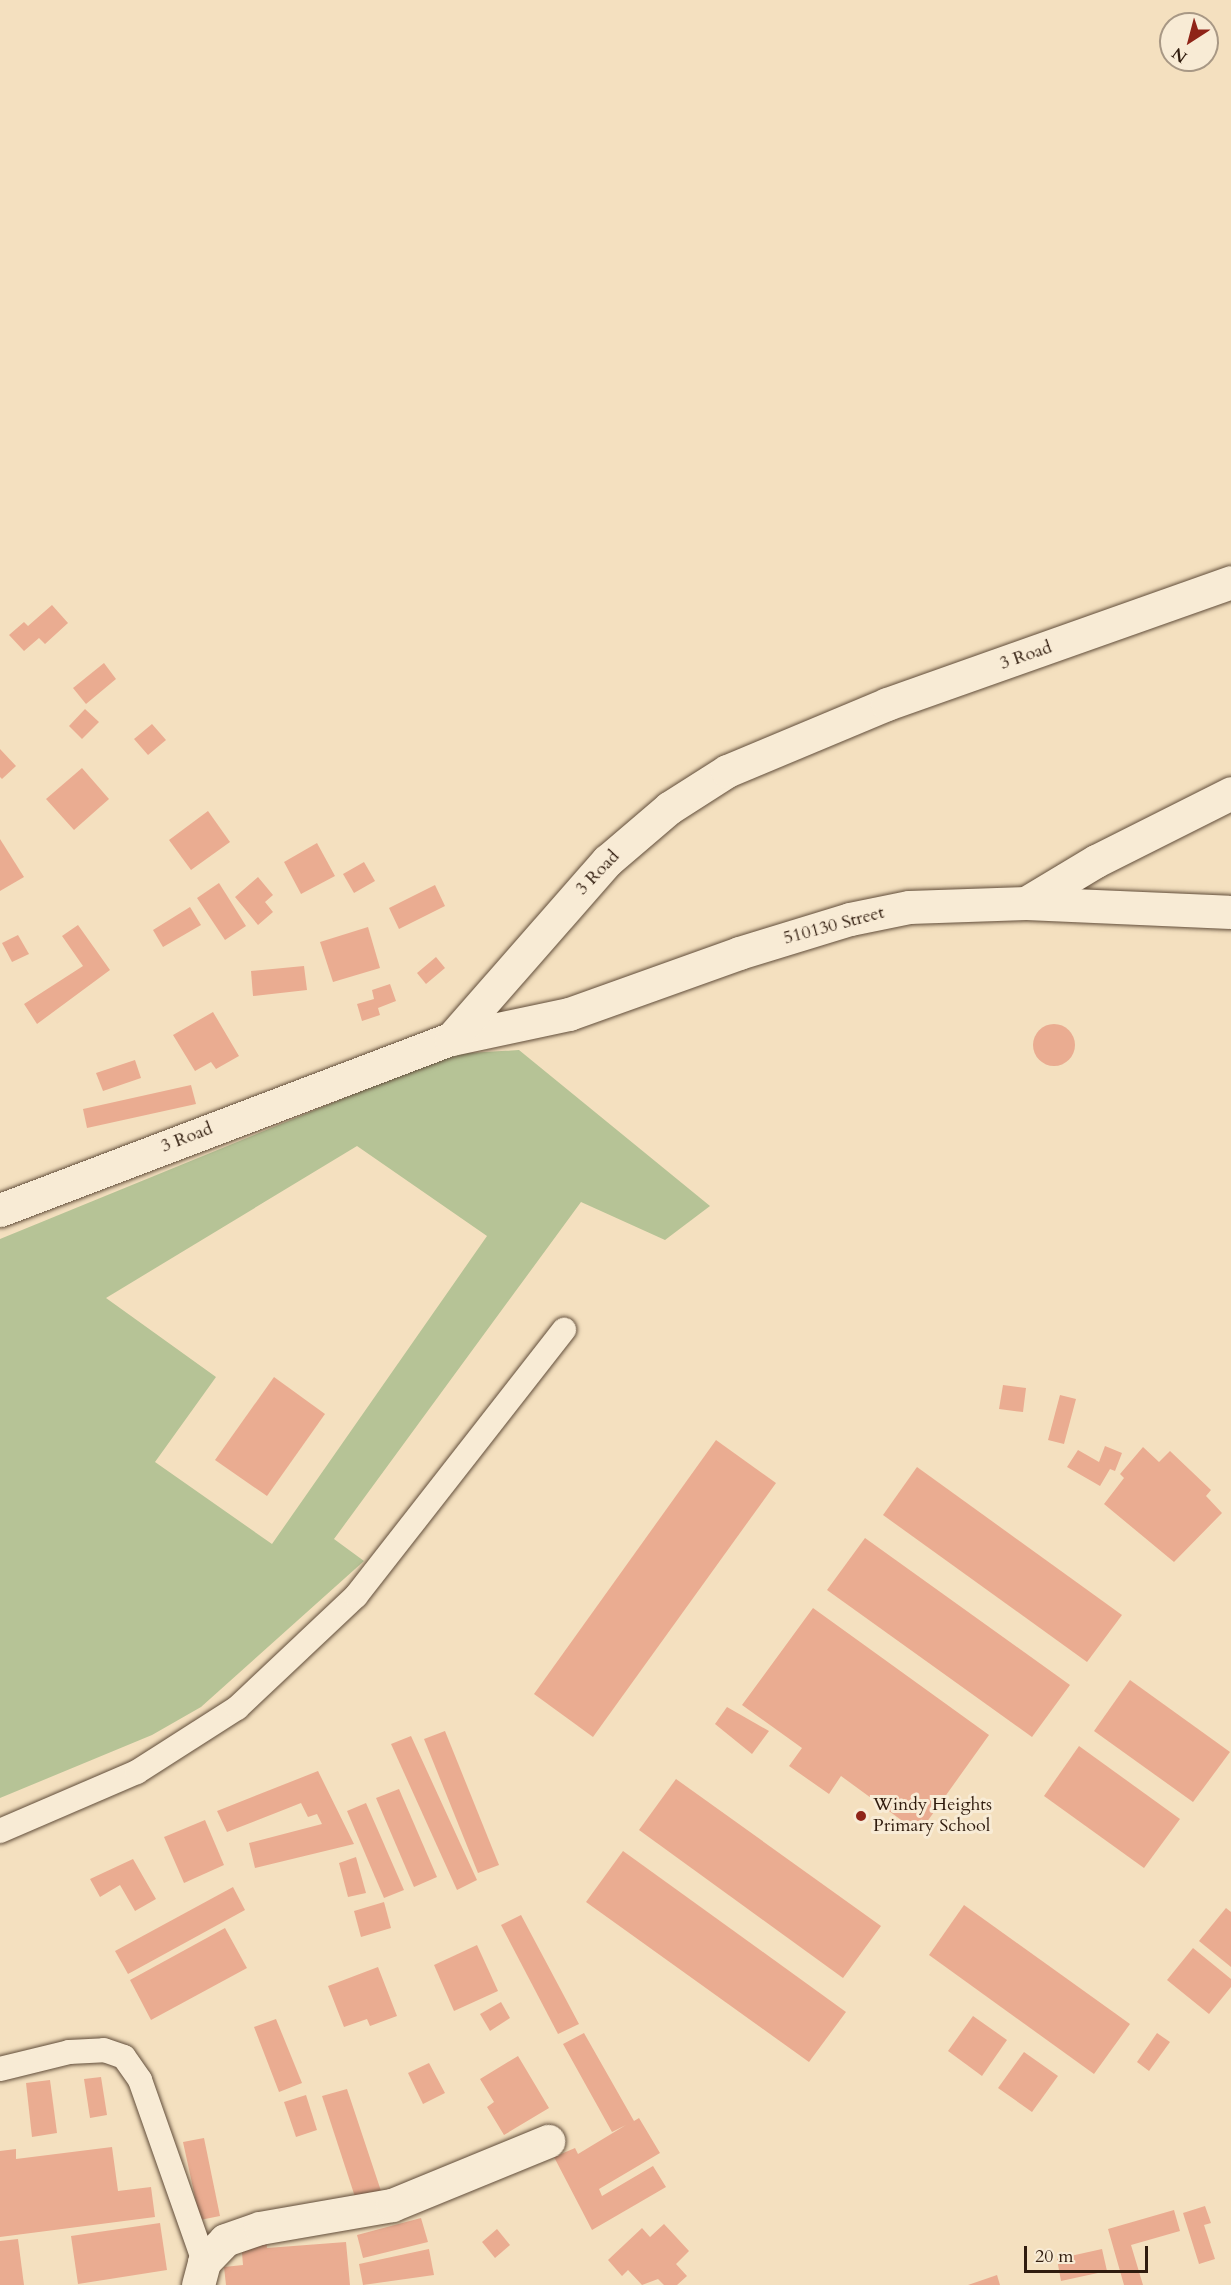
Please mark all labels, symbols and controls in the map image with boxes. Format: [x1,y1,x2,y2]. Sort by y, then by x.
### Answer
north arrow [1159,12,1219,72]
text: N [1168,42,1192,68]
street label: 3 Road [997,637,1055,675]
street label: 3 Road [572,846,624,900]
street label: 510130 Street [781,902,887,950]
street label: 3 Road [158,1118,216,1158]
place label: Windy Heights Primary School [873,1795,992,1838]
marker: Windy Heights Primary School [854,1809,868,1823]
scale bar [1027,2234,1152,2272]
text: 20 m [1035,2244,1074,2269]

